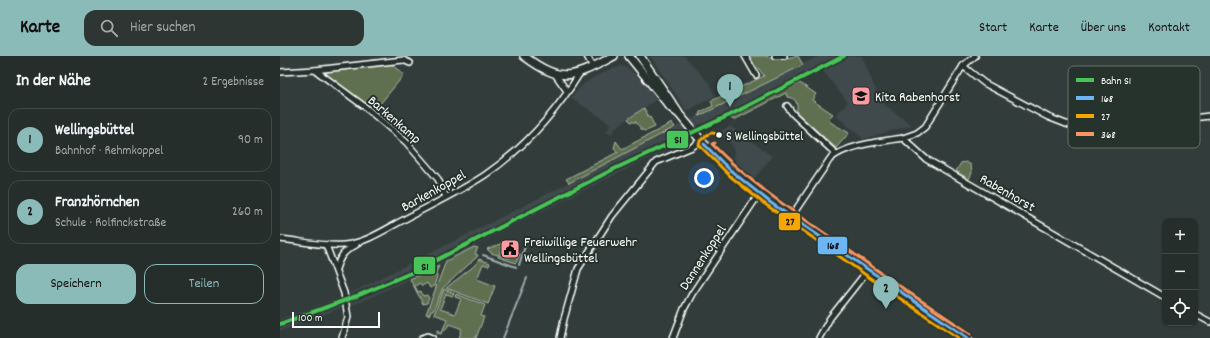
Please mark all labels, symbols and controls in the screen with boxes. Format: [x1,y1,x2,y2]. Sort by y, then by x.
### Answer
search box [84,10,364,46]
text: Karte [20,15,60,42]
icon: search [98,17,120,39]
text: Hier suchen [130,17,195,39]
text: Start [979,18,1007,38]
text: Karte [1029,18,1059,38]
text: Über uns [1081,18,1126,38]
text: Kontakt [1148,18,1190,38]
legend [1068,66,1200,148]
text: In der Nähe [16,70,91,94]
text: 2 Ergebnisse [203,73,264,92]
pin: 1 [717,74,743,107]
text: Bahn S1 [1101,74,1131,90]
school or university icon: Kita Rabenhorst [850,85,872,107]
place label: Kita Rabenhorst [875,88,960,108]
street label: Barkenkamp [363,92,425,149]
text: 168 [1101,92,1113,108]
text: 27 [1101,110,1110,126]
text: Wellingsbüttel [55,120,134,142]
place label: S Wellingsbüttel [726,128,803,147]
text: 368 [1101,128,1116,144]
line badge: S1 [666,130,689,149]
marker: S Wellingsbüttel [714,130,724,140]
text: 1 [29,131,31,150]
text: 90 m [238,131,263,150]
text: S1 [674,133,682,149]
text: Bahnhof · Rehmkoppel [55,142,163,161]
street label: Barkenkoppel [398,165,471,218]
your location [694,168,714,188]
street label: Rabenhorst [976,170,1038,218]
text: Franzhörnchen [55,192,139,214]
text: 2 [27,203,33,222]
text: 260 m [232,203,263,222]
line badge: 27 [778,212,801,231]
text: Schule · Rolfinckstraße [55,214,166,233]
text: 27 [785,215,795,231]
map controls [1162,218,1198,326]
button: + [1162,218,1198,254]
street label: Dannenkoppel [675,221,733,294]
place label: Freiwillige Feuerwehr Wellingsbüttel [524,233,638,269]
line badge: 168 [817,236,848,255]
public building icon: Freiwillige Feuerwehr Wellingsbüttel [499,238,521,260]
text: 168 [827,239,840,255]
button: − [1162,254,1198,290]
line badge: S1 [413,256,436,275]
text: S1 [421,260,429,276]
button: Speichern [16,264,136,304]
button: Teilen [144,264,264,304]
pin: 2 [873,276,899,309]
button: locate [1162,290,1198,326]
scale bar [292,310,380,329]
text: 100 m [298,311,322,327]

